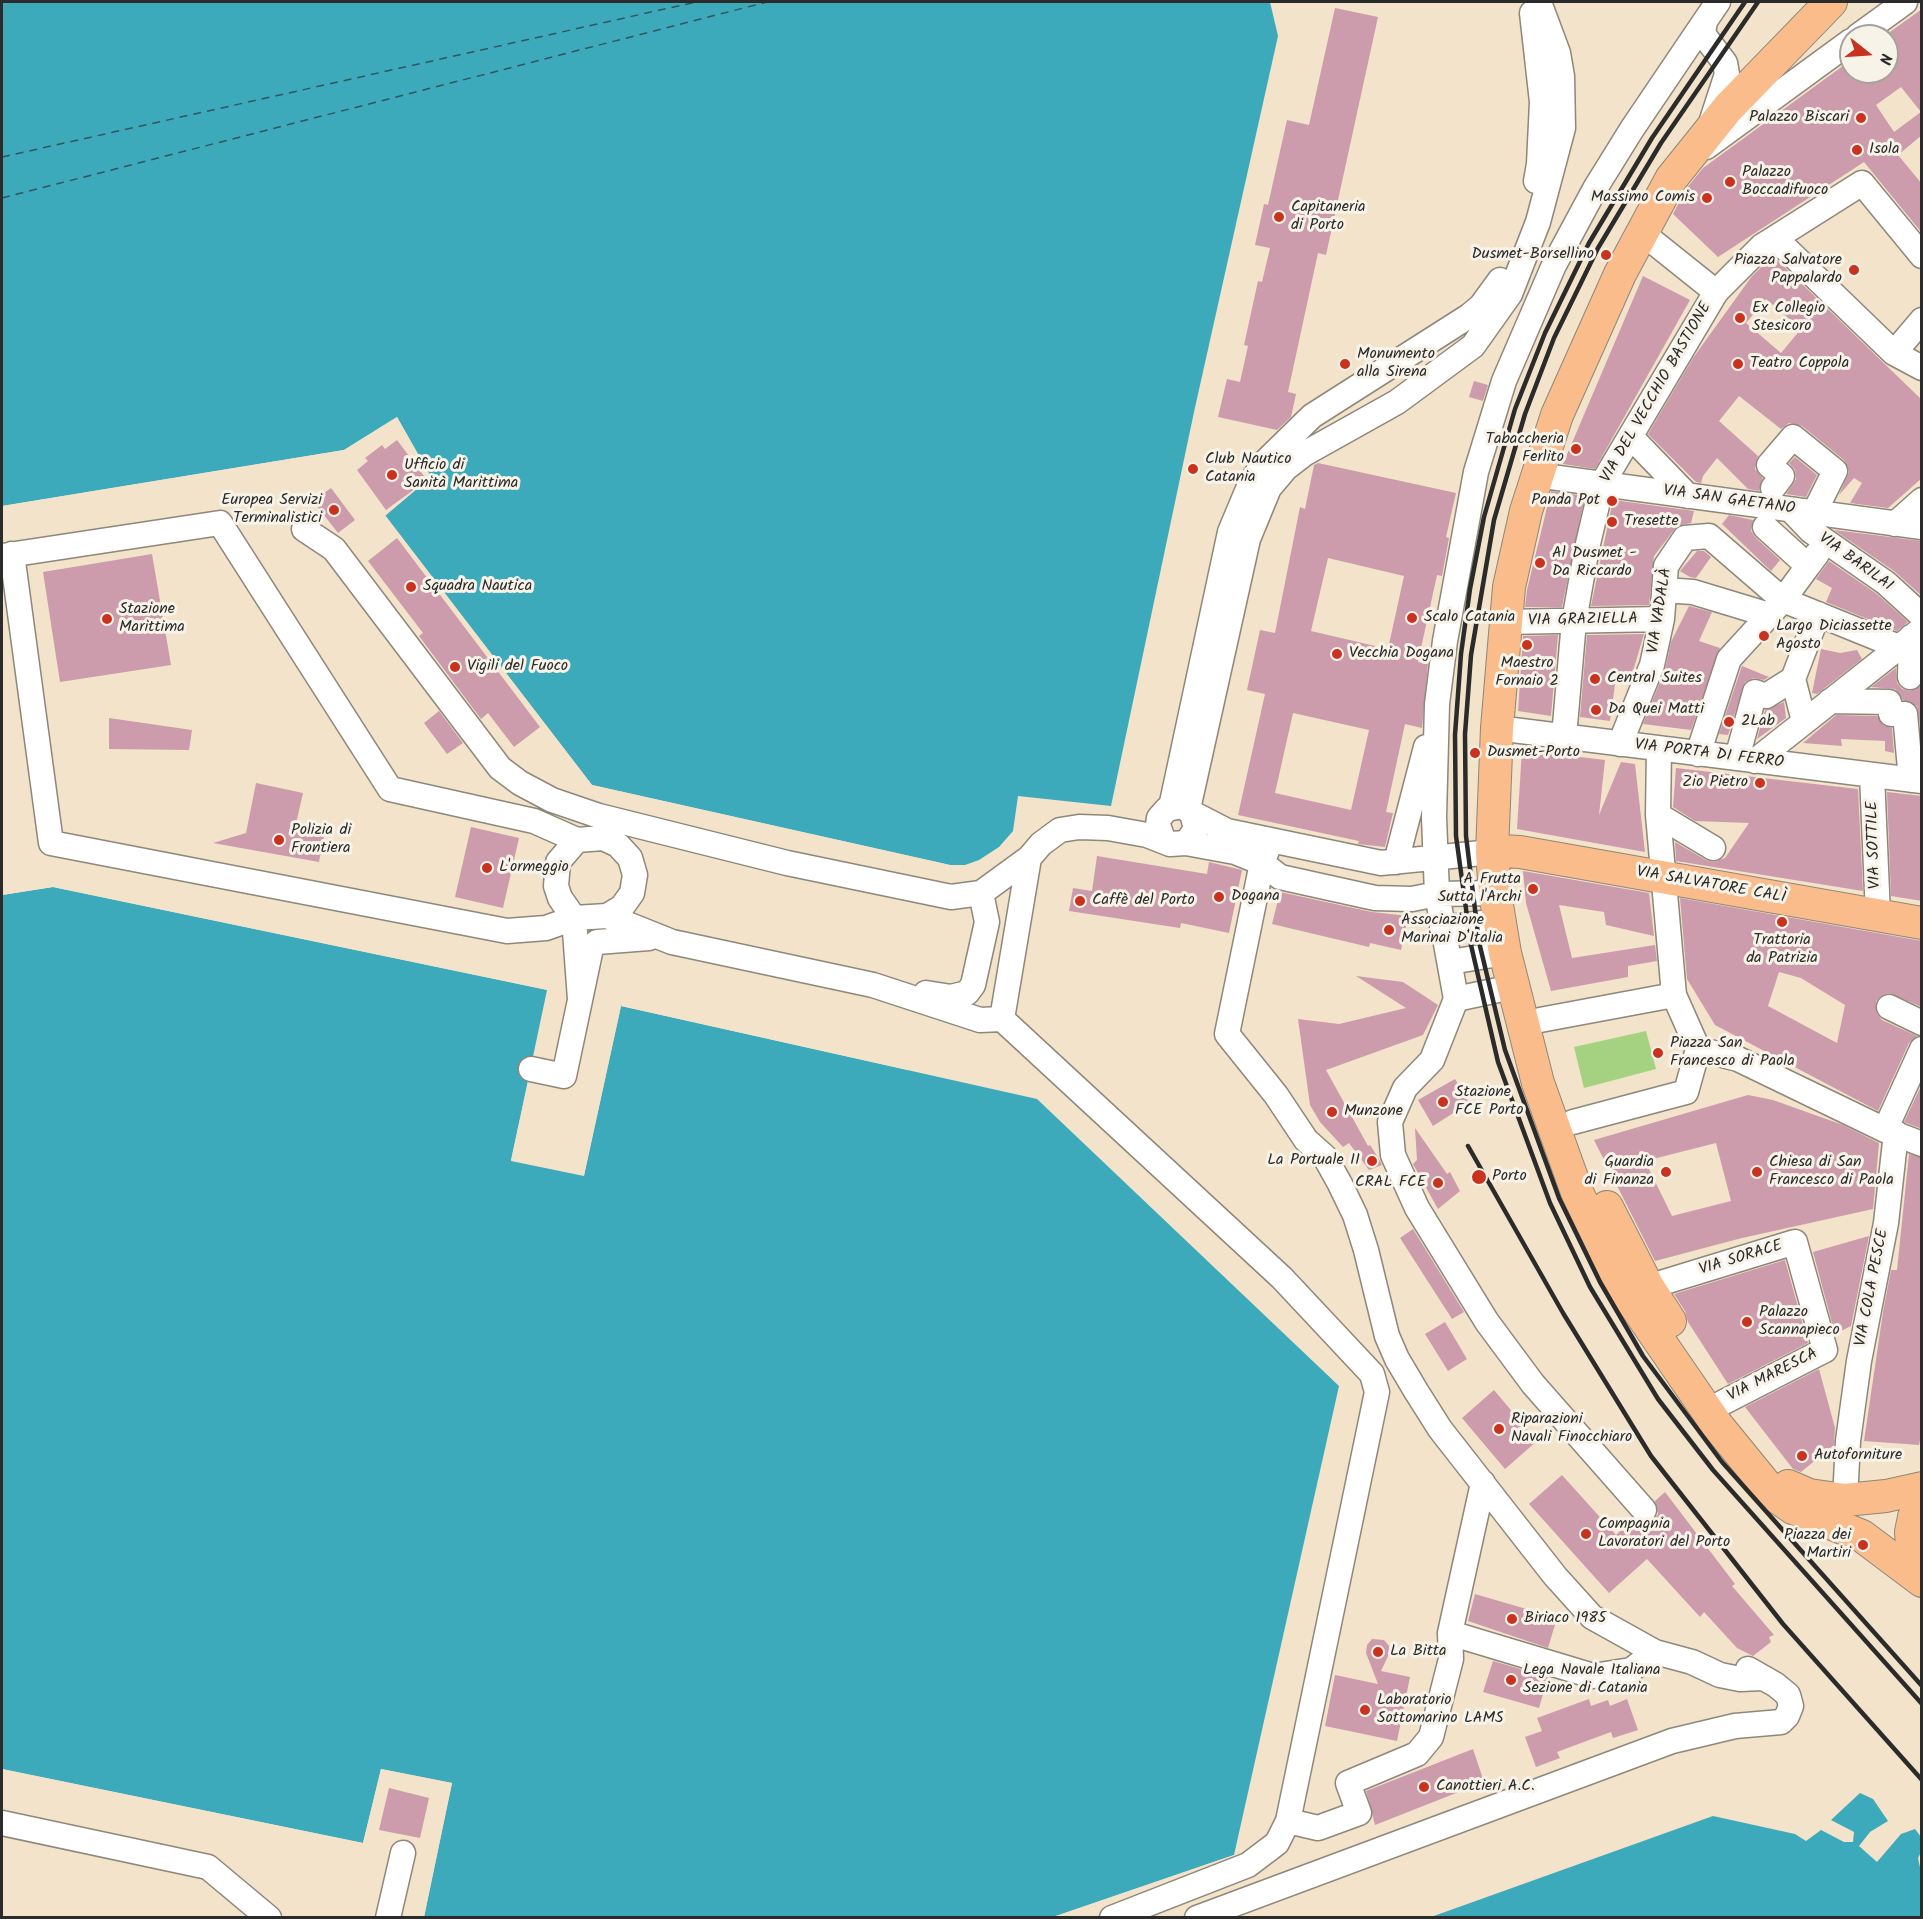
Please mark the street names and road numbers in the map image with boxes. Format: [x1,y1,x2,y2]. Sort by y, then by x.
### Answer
street label: VIA DEL VECCHIO BASTIONE [1597,299,1717,487]
street label: VIA SAN GAETANO [1662,482,1796,520]
street label: VIA BARILAI [1814,530,1896,596]
street label: VIA VADALÀ [1645,567,1677,655]
street label: VIA GRAZIELLA [1528,610,1638,632]
street label: VIA PORTA DI FERRO [1633,736,1785,774]
street label: VIA SOTTILE [1864,801,1886,889]
street label: VIA SALVATORE CALÌ [1635,863,1787,909]
street label: VIA COLA PESCE [1852,1228,1894,1348]
street label: VIA SORACE [1697,1237,1785,1281]
street label: VIA MARESCA [1725,1345,1821,1407]

